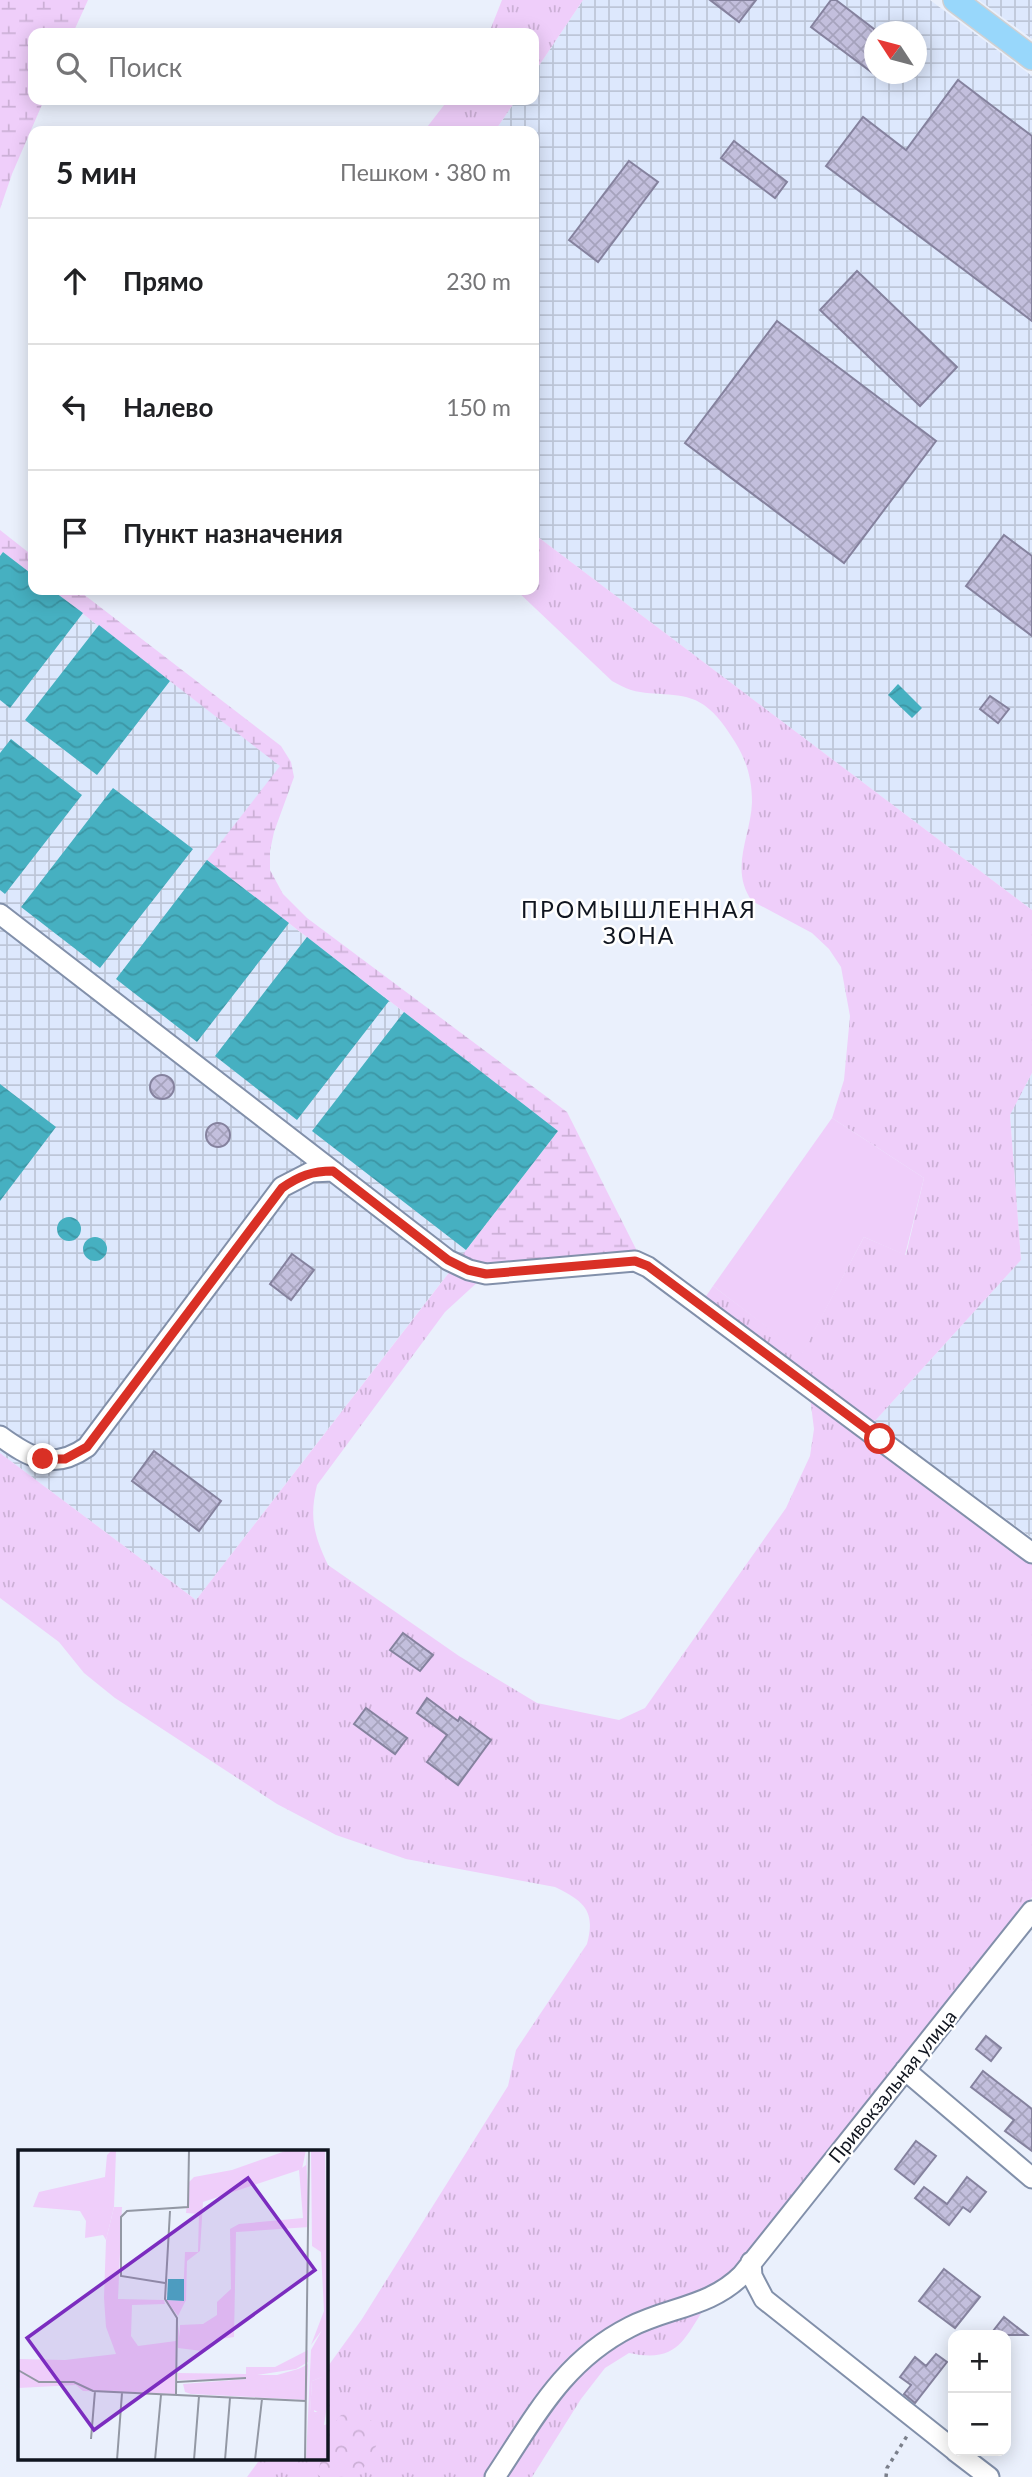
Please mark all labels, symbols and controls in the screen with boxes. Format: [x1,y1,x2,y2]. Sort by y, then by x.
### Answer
north arrow [864,21,927,84]
search box [28,28,539,105]
icon: search [52,48,90,86]
text: Поиск [108,51,182,83]
text: 5 мин [56,154,137,190]
text: Пешком · 380 m [340,158,511,186]
icon: ahead [56,262,94,300]
text: Прямо [123,265,204,297]
text: 230 m [446,267,511,295]
icon: left [56,388,94,426]
text: Налево [123,391,213,423]
text: 150 m [446,393,511,421]
icon: arrive [56,514,94,552]
text: Пункт назначения [123,517,343,549]
district label: ПРОМЫШЛЕННАЯ ЗОНА [521,895,757,949]
route start [864,1423,895,1454]
route end [27,1443,58,1474]
street label: Привокзальная улица [823,2005,961,2167]
inset map [18,2150,327,2460]
map controls [948,2330,1011,2456]
button: + [948,2330,1011,2393]
button: − [948,2393,1011,2456]

